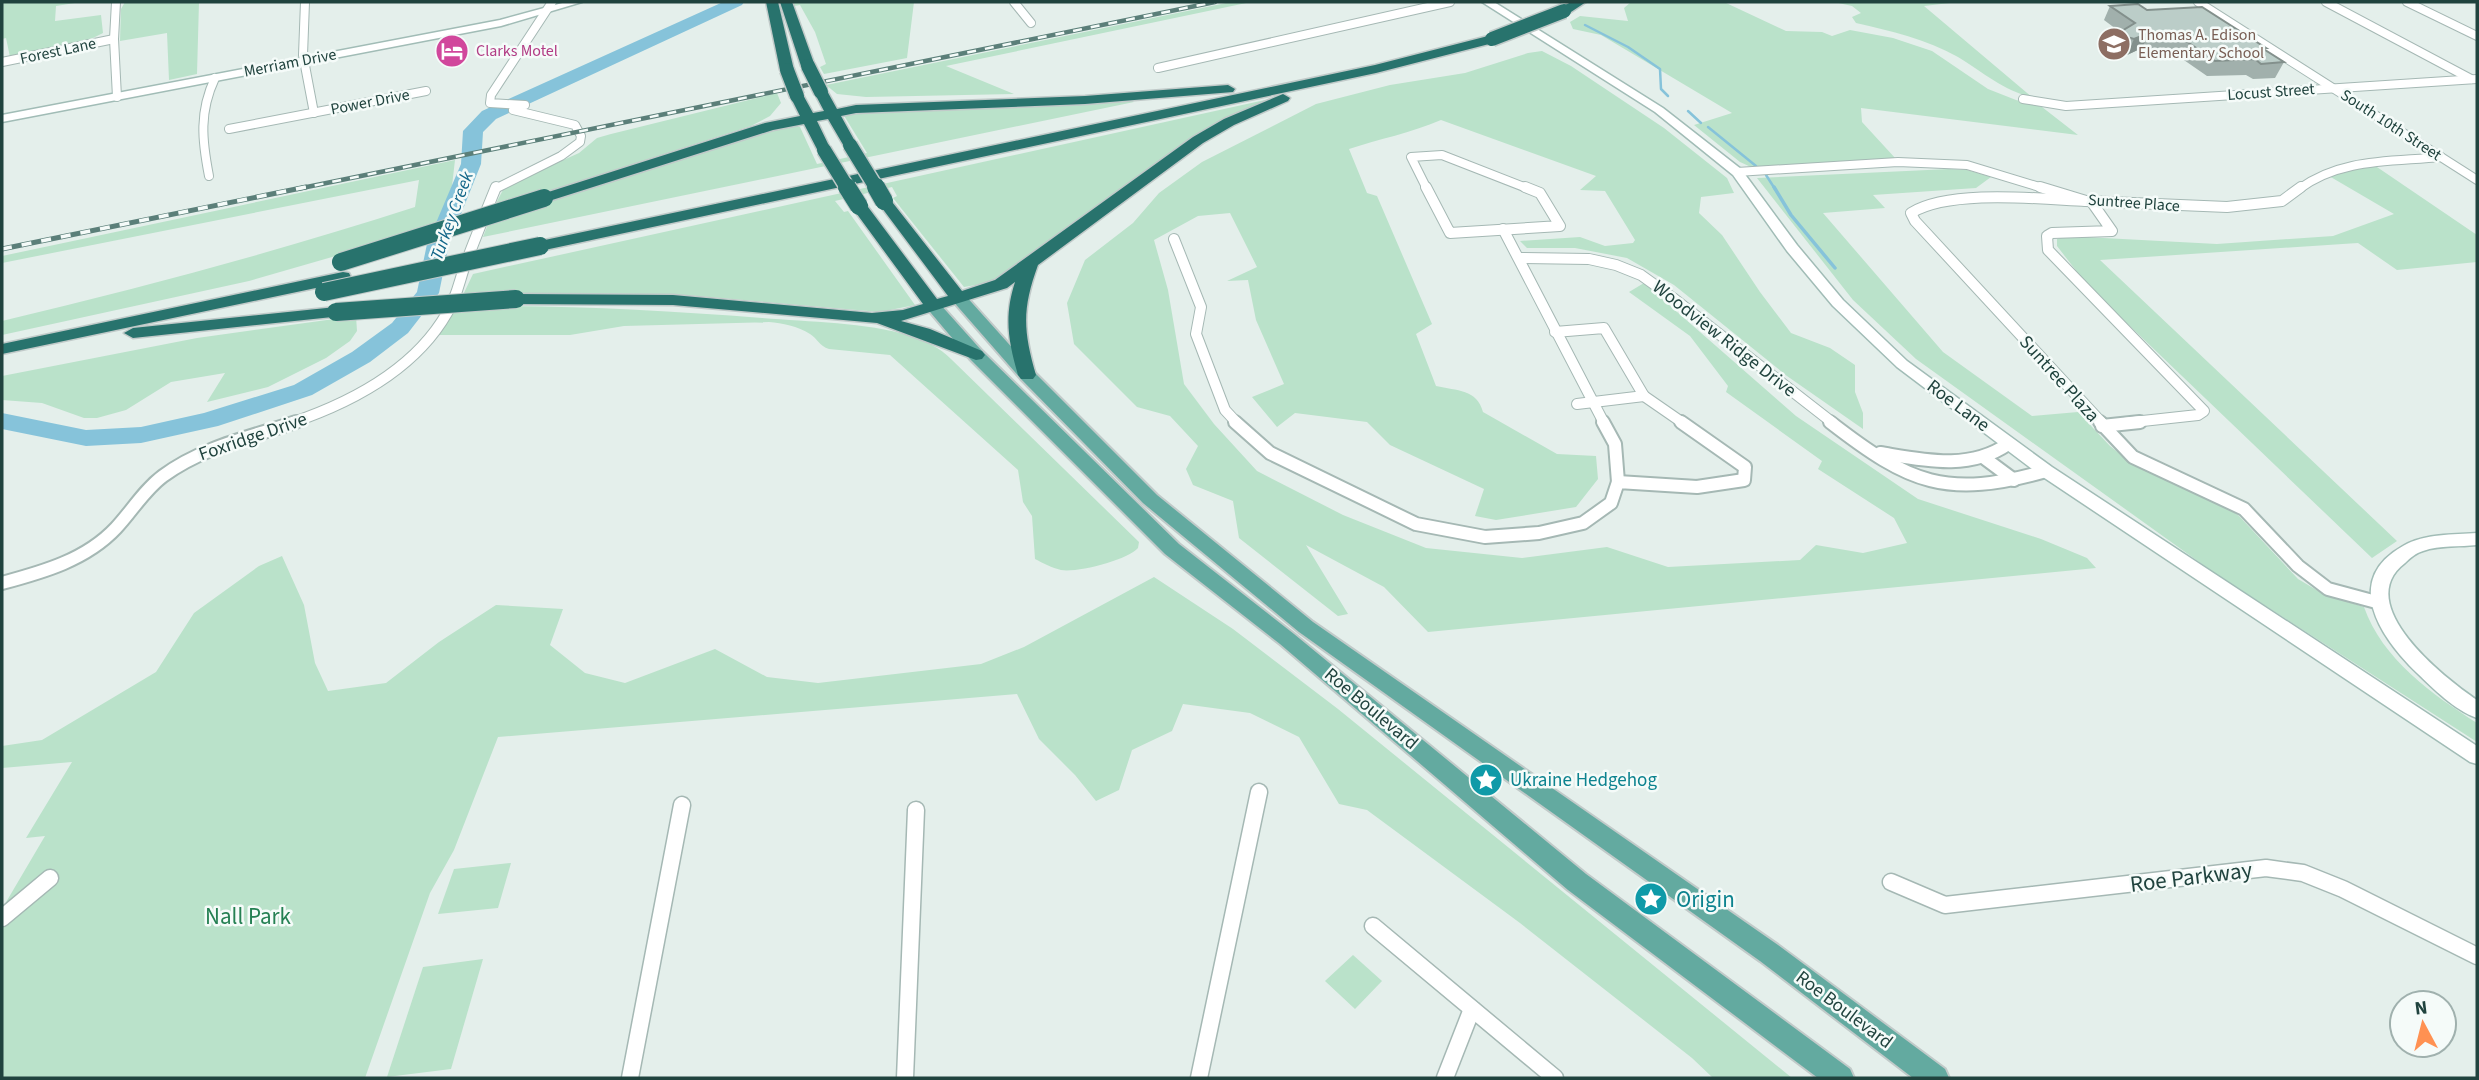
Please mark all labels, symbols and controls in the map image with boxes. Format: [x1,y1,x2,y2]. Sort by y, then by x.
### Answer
place label: Thomas A. Edison Elementary School [2138,24,2264,64]
school or university icon: Thomas A. Edison Elementary School [2095,25,2133,63]
street label: Forest Lane [18,32,98,70]
hotel icon: Clarks Motel [433,32,471,70]
place label: Clarks Motel [476,40,558,62]
street label: Merriam Drive [242,43,338,83]
street label: Locust Street [2227,78,2316,106]
street label: Power Drive [329,84,411,120]
street label: South 10th Street [2336,84,2446,166]
water label: Turkey Creek [424,168,480,264]
street label: Suntree Place [2087,189,2181,217]
street label: Woodview Ridge Drive [1646,274,1802,404]
street label: Suntree Plaza [2013,330,2105,428]
street label: Roe Lane [1921,373,1995,439]
street label: Foxridge Drive [195,406,311,468]
street label: Roe Boulevard [1318,662,1424,756]
place icon: Ukraine Hedgehog [1467,761,1505,799]
place label: Ukraine Hedgehog [1510,767,1657,794]
street label: Roe Parkway [2128,853,2254,901]
place icon: Origin [1632,880,1670,918]
place label: Origin [1676,883,1735,916]
park label: Nall Park [205,900,292,933]
street label: Roe Boulevard [1790,965,1898,1055]
north arrow [2388,989,2458,1059]
text: N [2413,994,2429,1023]

